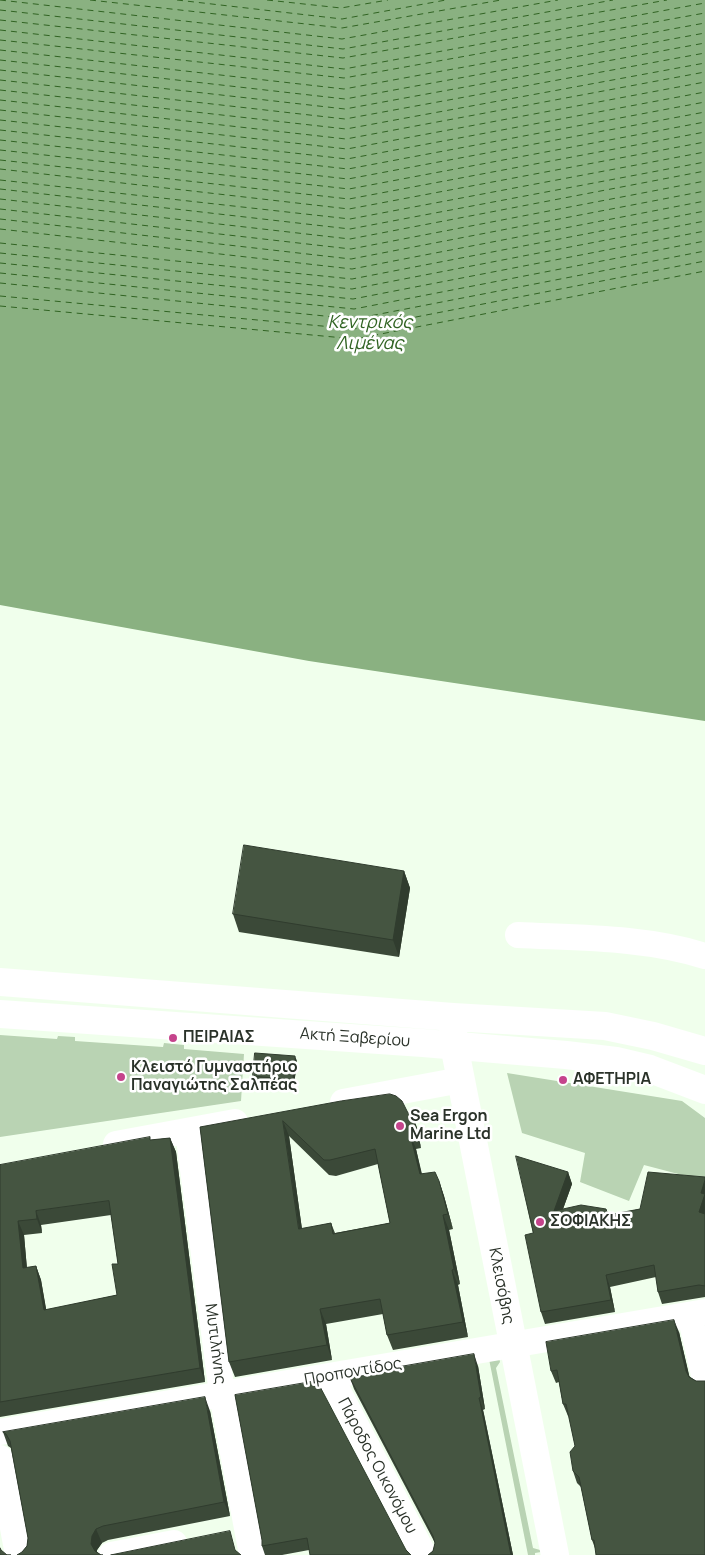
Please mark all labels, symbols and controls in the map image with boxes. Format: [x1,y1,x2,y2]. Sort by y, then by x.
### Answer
water label: Κεντρικός Λιμένας [328,312,412,354]
street label: Ακτή Ξαβερίου [299,1025,411,1051]
place label: ΠΕΙΡΑΙΑΣ [183,1028,255,1048]
marker: ΠΕΙΡΑΙΑΣ [167,1032,179,1044]
place label: Κλειστό Γυμναστήριο Παναγιώτης Σαλπέας [131,1058,298,1096]
place label: ΑΦΕΤΗΡΙΑ [573,1070,651,1090]
marker: Κλειστό Γυμναστήριο Παναγιώτης Σαλπέας [115,1071,127,1083]
marker: ΑΦΕΤΗΡΙΑ [557,1074,569,1086]
place label: Sea Ergon Marine Ltd [410,1107,491,1145]
marker: Sea Ergon Marine Ltd [394,1120,406,1132]
place label: ΣΟΦΙΑΚΗΣ [550,1212,631,1232]
marker: ΣΟΦΙΑΚΗΣ [534,1216,546,1228]
street label: Κλεισόβης [484,1246,518,1326]
street label: Μυτιλήνης [201,1303,229,1385]
street label: Προποντίδος [303,1354,403,1390]
street label: Πάροδος Οικονόμου [333,1395,421,1537]

